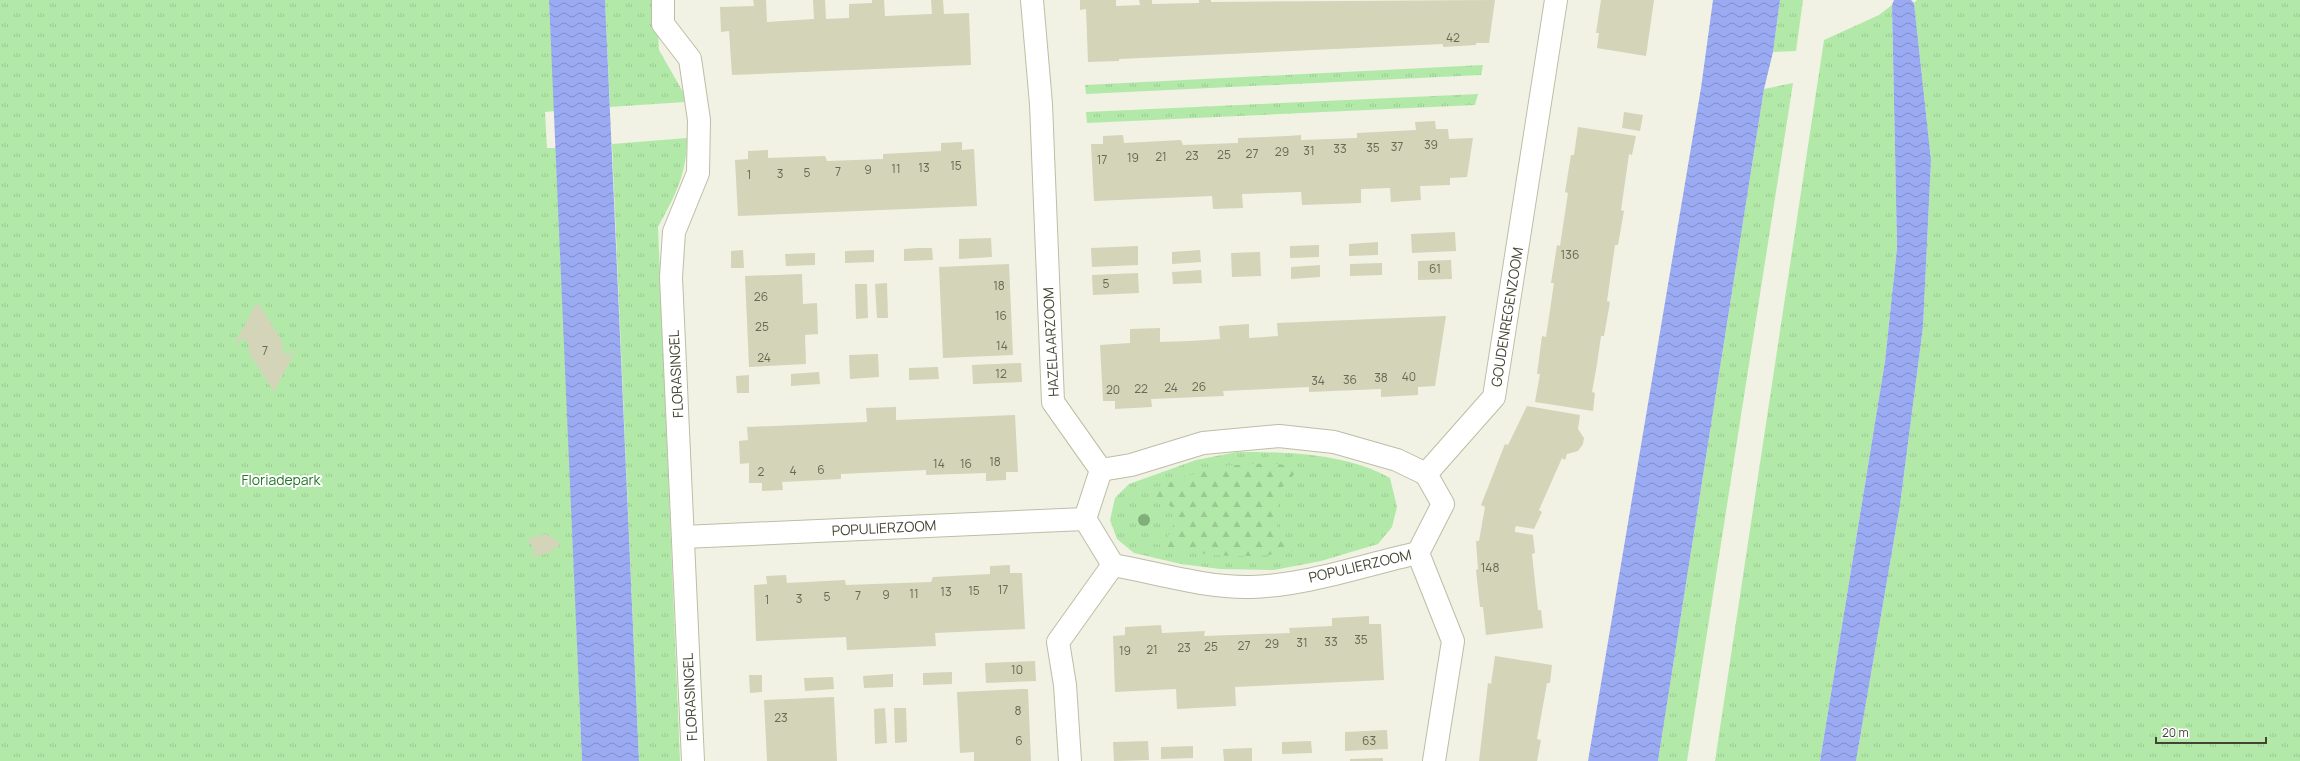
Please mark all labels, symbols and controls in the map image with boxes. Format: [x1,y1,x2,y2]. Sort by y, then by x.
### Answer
house number: 42 [1446,29,1460,46]
house number: 39 [1424,136,1438,153]
house number: 37 [1391,138,1403,155]
house number: 35 [1366,139,1380,156]
house number: 33 [1333,140,1347,157]
house number: 31 [1303,142,1315,159]
house number: 29 [1275,143,1289,160]
house number: 27 [1246,145,1258,162]
house number: 25 [1217,146,1231,163]
house number: 23 [1185,147,1199,164]
house number: 21 [1155,148,1167,165]
house number: 19 [1127,149,1139,166]
house number: 17 [1097,151,1107,168]
house number: 15 [950,157,962,174]
house number: 13 [918,159,930,176]
house number: 11 [891,160,901,177]
house number: 9 [864,161,872,178]
house number: 7 [835,163,841,180]
house number: 5 [804,164,811,181]
house number: 3 [777,165,783,182]
house number: 1 [747,166,751,183]
street label: GOUDENREGENZOOM [1486,246,1527,388]
house number: 136 [1561,246,1579,263]
house number: 61 [1429,260,1441,277]
house number: 5 [1103,275,1110,292]
house number: 18 [993,277,1005,294]
street label: HAZELAARZOOM [1038,287,1063,397]
house number: 26 [754,288,768,305]
house number: 16 [995,307,1007,324]
house number: 25 [755,318,769,335]
street label: FLORASINGEL [664,330,687,418]
house number: 14 [996,337,1008,354]
house number: 7 [262,342,268,359]
house number: 24 [757,349,771,366]
house number: 12 [995,365,1007,382]
house number: 40 [1402,368,1416,385]
house number: 38 [1374,369,1388,386]
house number: 36 [1343,371,1357,388]
house number: 34 [1311,372,1325,389]
house number: 26 [1192,378,1206,395]
house number: 24 [1164,379,1178,396]
house number: 22 [1134,380,1148,397]
house number: 20 [1106,381,1120,398]
house number: 18 [989,453,1001,470]
house number: 14 [933,455,945,472]
house number: 16 [960,455,972,472]
house number: 6 [817,461,825,478]
house number: 4 [789,462,797,479]
house number: 2 [758,463,765,480]
park label: Floriadepark [241,470,322,489]
street label: POPULIERZOOM [831,515,937,540]
street label: POPULIERZOOM [1307,544,1413,587]
house number: 148 [1481,559,1499,576]
house number: 17 [998,581,1008,598]
house number: 15 [968,582,980,599]
house number: 13 [940,583,952,600]
house number: 11 [909,585,919,602]
house number: 9 [882,586,890,603]
house number: 7 [855,587,861,604]
house number: 5 [824,588,831,605]
house number: 3 [796,590,802,607]
house number: 1 [765,591,769,608]
house number: 35 [1354,631,1368,648]
house number: 33 [1324,633,1338,650]
house number: 31 [1296,634,1308,651]
house number: 29 [1265,635,1279,652]
house number: 27 [1238,637,1250,654]
house number: 25 [1204,638,1218,655]
house number: 23 [1177,639,1191,656]
house number: 21 [1146,641,1158,658]
house number: 19 [1119,642,1131,659]
street label: FLORASINGEL [678,653,701,741]
house number: 10 [1011,661,1023,678]
house number: 8 [1015,702,1022,719]
house number: 23 [774,709,788,726]
scale bar [2156,719,2266,745]
text: 20 m [2162,724,2189,741]
house number: 6 [1015,732,1023,749]
house number: 63 [1362,732,1376,749]

